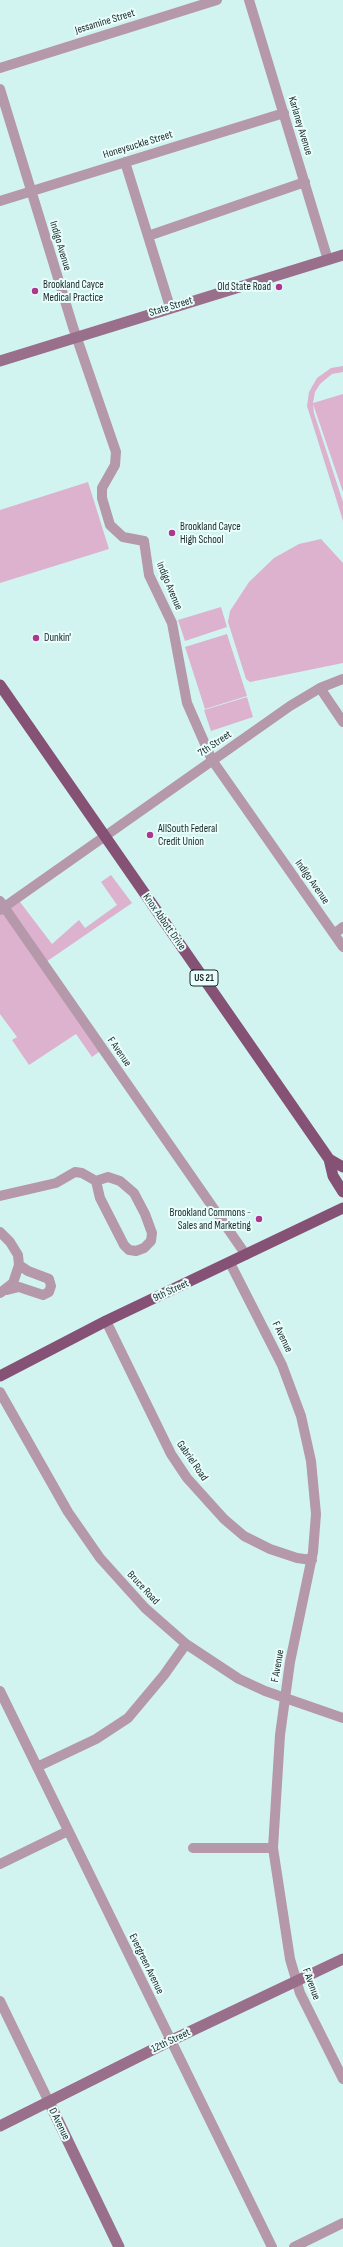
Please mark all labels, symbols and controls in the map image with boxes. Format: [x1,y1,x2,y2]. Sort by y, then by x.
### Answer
street label: Jessamine Street [74,7,136,37]
street label: Karlaney Avenue [285,95,315,157]
street label: Honeysuckle Street [102,128,174,162]
street label: Indigo Avenue [46,220,74,272]
place label: Brookland Cayce Medical Practice [43,278,104,304]
place label: Old State Road [217,280,271,294]
marker: Old State Road [274,282,284,292]
marker: Brookland Cayce Medical Practice [30,286,40,296]
street label: State Street [148,294,194,320]
place label: Brookland Cayce High School [180,520,241,546]
marker: Brookland Cayce High School [167,528,177,538]
street label: Indigo Avenue [153,560,185,612]
place label: Dunkin' [44,631,71,645]
marker: Dunkin' [31,633,41,643]
street label: 7th Street [196,728,234,760]
place label: AllSouth Federal Credit Union [158,822,217,848]
marker: AllSouth Federal Credit Union [145,830,155,840]
street label: Indigo Avenue [292,857,332,907]
street label: Knox Abbott Drive [140,891,188,953]
road number: US 21 [190,970,218,986]
street label: F Avenue [104,1035,134,1069]
place label: Brookland Commons - Sales and Marketing [170,1206,251,1232]
marker: Brookland Commons - Sales and Marketing [254,1214,264,1224]
street label: 9th Street [151,1277,191,1305]
street label: F Avenue [269,1319,295,1355]
street label: Gabriel Road [173,1438,211,1484]
street label: Bruce Road [124,1568,162,1608]
street label: F Avenue [269,1649,287,1683]
street label: Evergreen Avenue [126,1932,166,1996]
street label: F Avenue [299,1966,323,2002]
street label: 12th Street [149,2026,193,2056]
street label: D Avenue [46,2106,72,2142]

